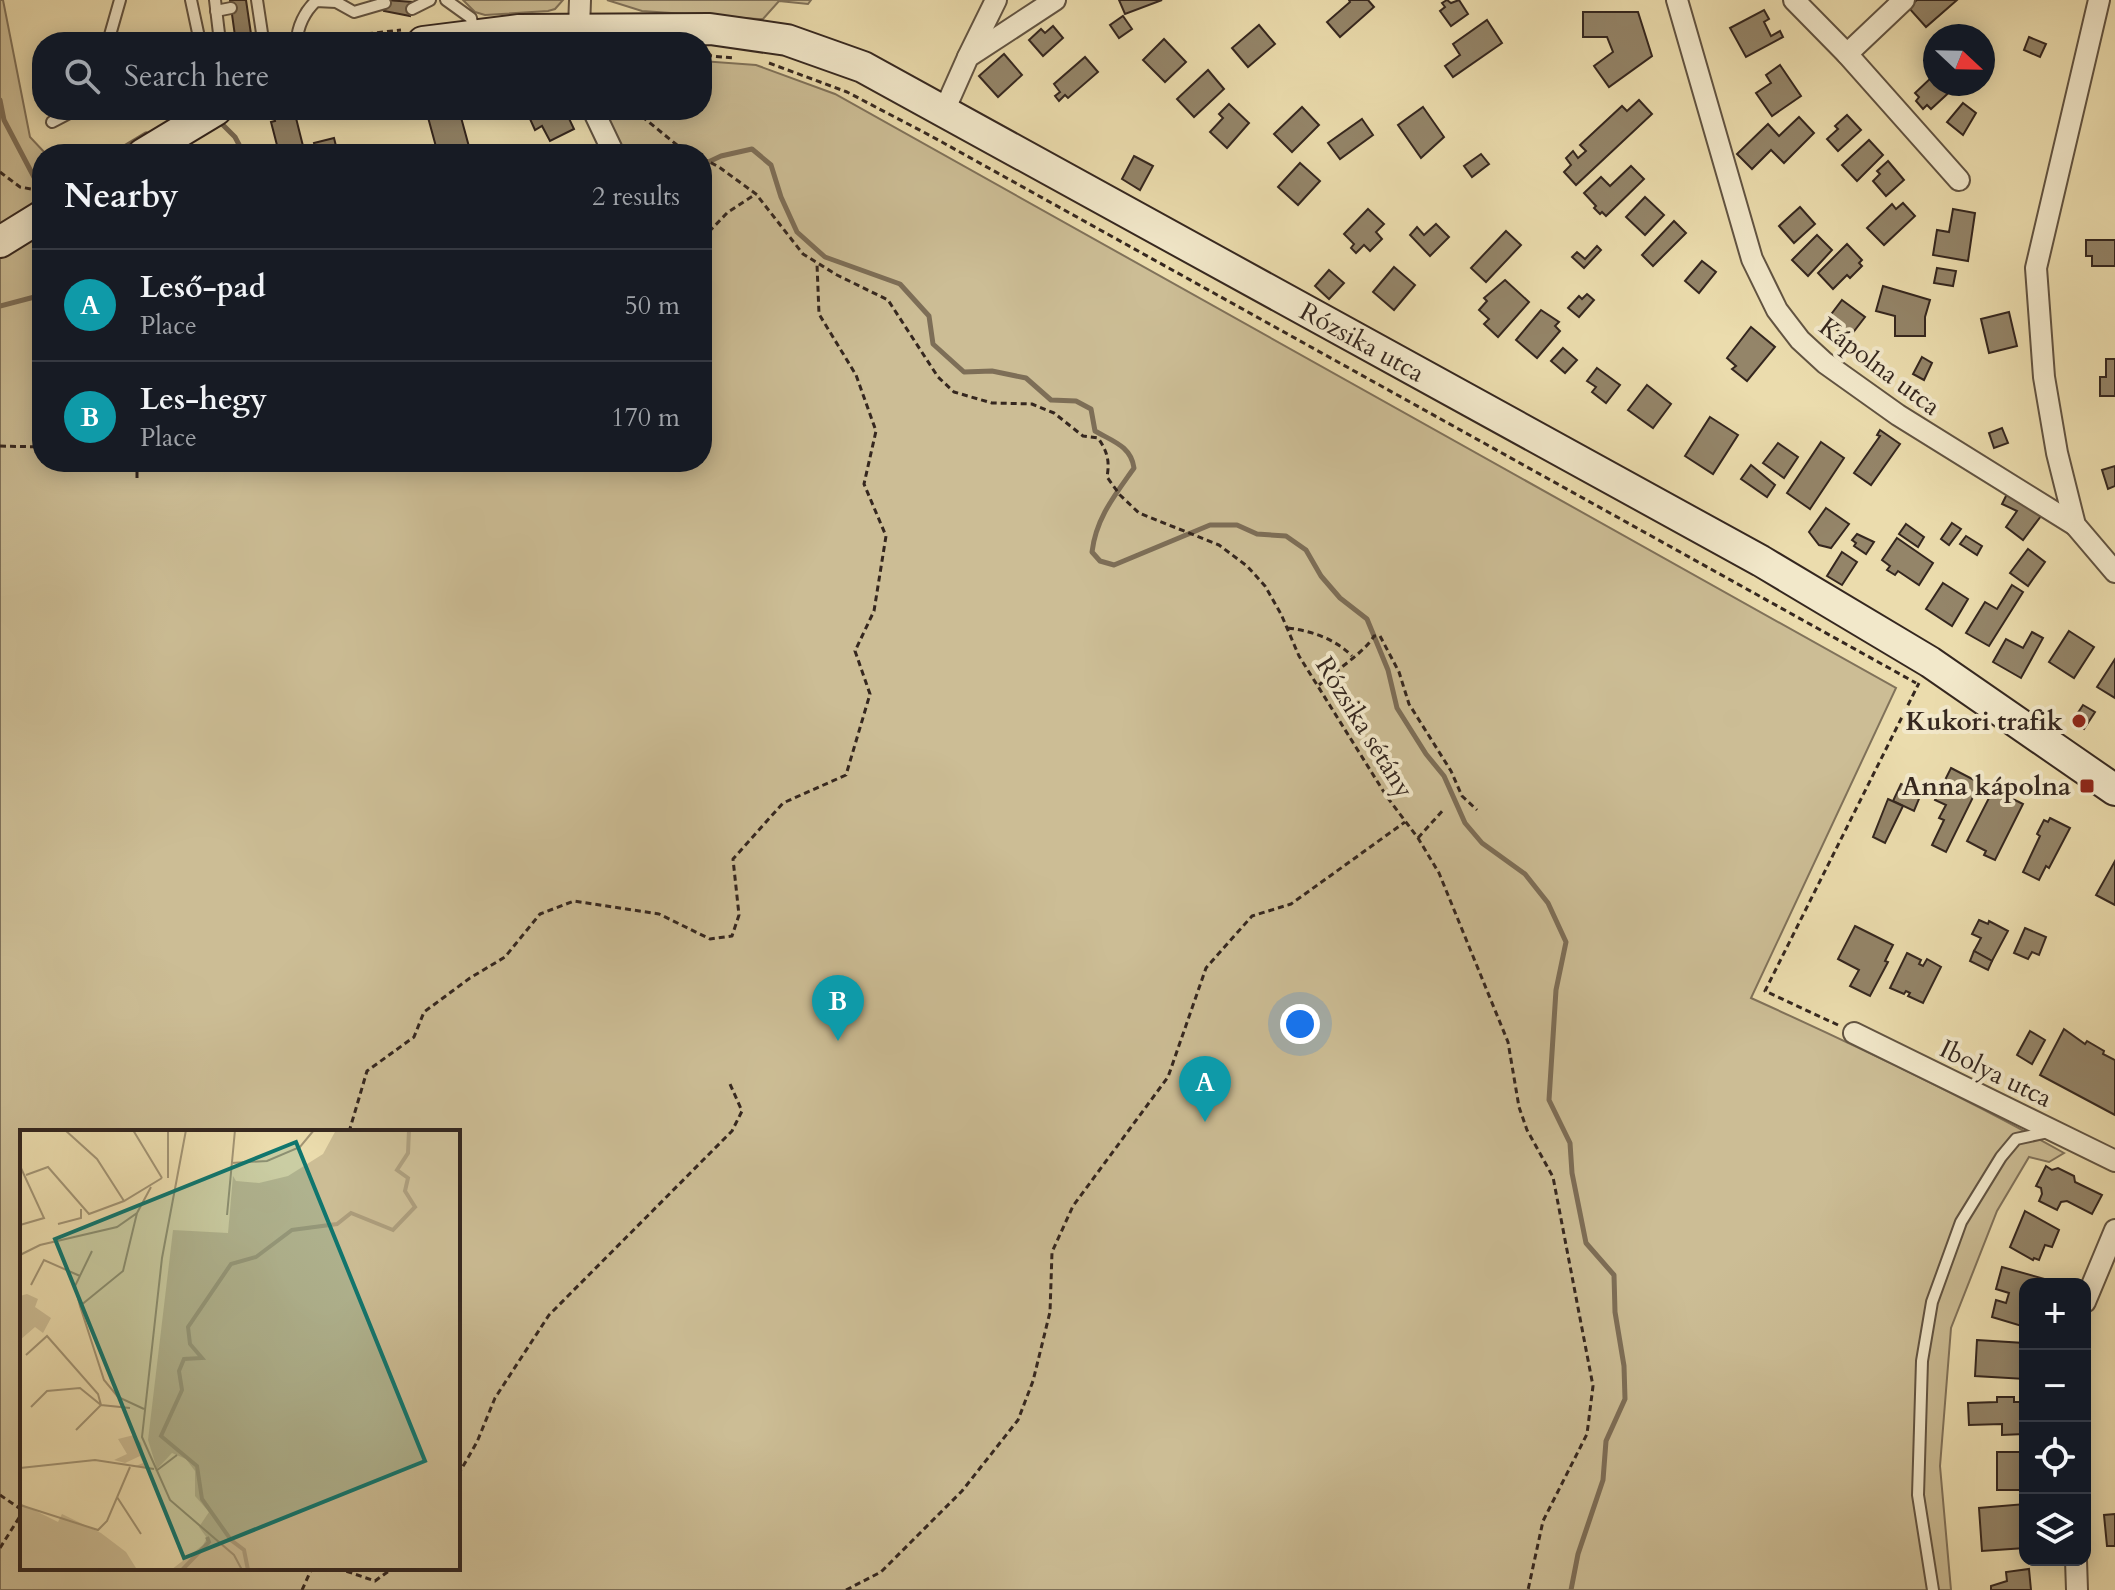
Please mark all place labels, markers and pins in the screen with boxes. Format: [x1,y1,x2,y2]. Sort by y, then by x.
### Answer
place label: Kukori trafik [1905,704,2064,739]
marker: Kukori trafik [2070,712,2088,730]
place label: Anna kápolna [1902,769,2071,804]
marker: Anna kápolna [2078,777,2096,795]
pin: B [812,975,864,1041]
pin: A [1179,1056,1231,1122]

